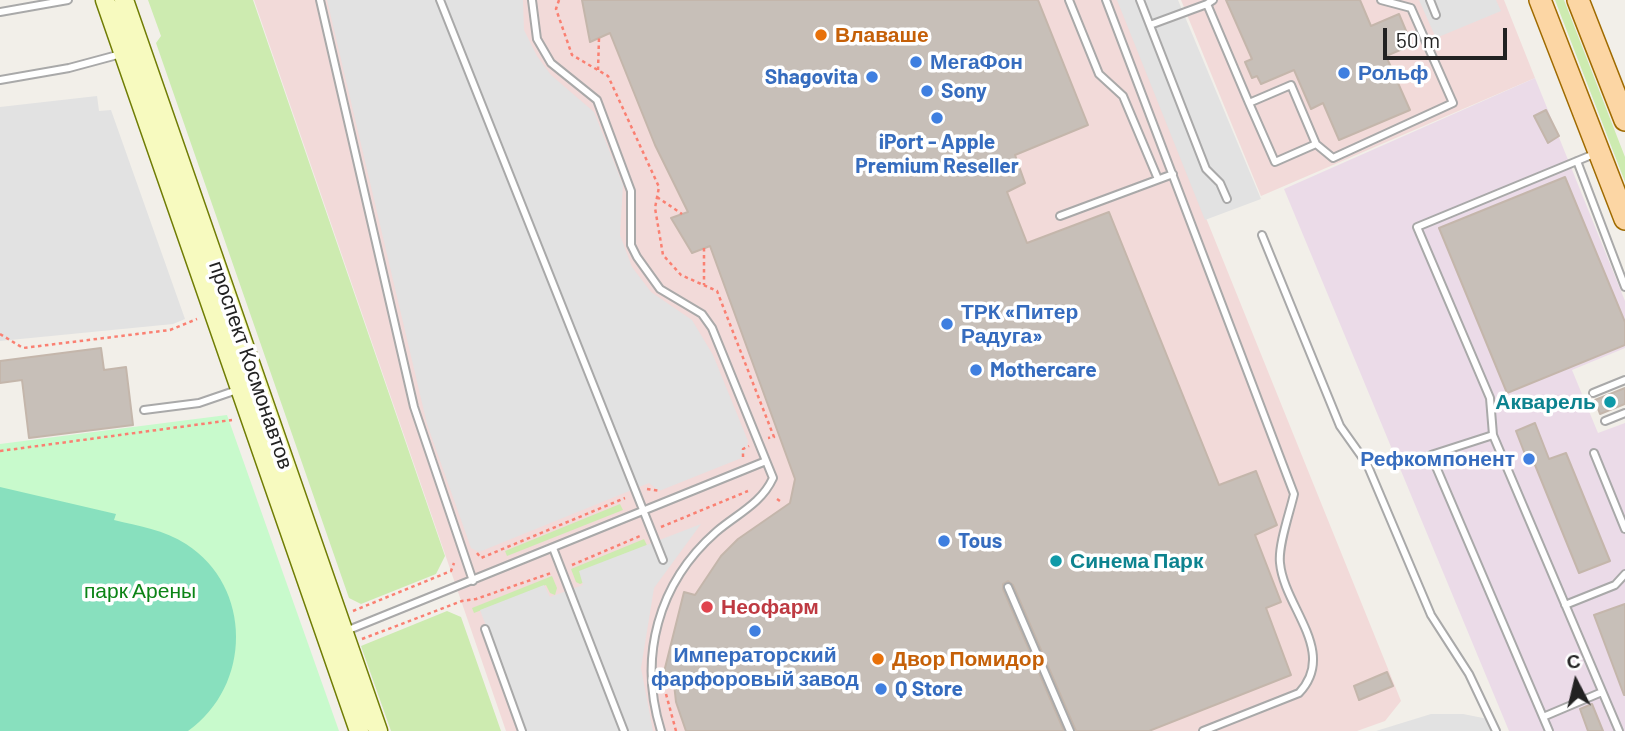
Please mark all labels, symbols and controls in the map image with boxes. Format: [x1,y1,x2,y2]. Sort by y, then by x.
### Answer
scale bar [1387,14,1511,58]
place label: Влаваше [835,22,929,48]
marker: Влаваше [813,27,829,43]
text: 50 m [1396,27,1440,52]
place label: МегаФон [930,49,1023,75]
marker: МегаФон [908,54,924,70]
place label: Рольф [1358,60,1428,86]
place label: Shagovita [765,64,858,90]
marker: Рольф [1336,65,1352,81]
marker: Shagovita [864,69,880,85]
place label: Sony [941,78,987,104]
marker: Sony [919,83,935,99]
marker: iPort - Apple Premium Reseller [929,110,945,126]
place label: iPort - Apple Premium Reseller [855,129,1019,179]
street label: проспект Космонавтов [204,258,298,472]
place label: ТРК «Питер Радуга» [961,299,1078,349]
marker: ТРК «Питер Радуга» [939,316,955,332]
place label: Mothercare [990,357,1097,383]
marker: Mothercare [968,362,984,378]
place label: Акварель [1495,389,1596,415]
marker: Акварель [1602,394,1618,410]
place label: Рефкомпонент [1360,446,1515,472]
marker: Рефкомпонент [1521,451,1537,467]
place label: Tous [958,528,1002,554]
marker: Tous [936,533,952,549]
place label: Синема Парк [1070,548,1203,574]
marker: Синема Парк [1048,553,1064,569]
park label: парк Арены [84,578,196,604]
place label: Неофарм [721,594,819,620]
marker: Неофарм [699,599,715,615]
marker: Императорский фарфоровый завод [747,623,763,639]
place label: Императорский фарфоровый завод [651,642,859,692]
place label: Двор Помидор [892,646,1045,672]
north arrow [1541,647,1611,717]
text: С [1565,648,1582,673]
marker: Двор Помидор [870,651,886,667]
place label: Q Store [895,676,963,702]
marker: Q Store [873,681,889,697]

